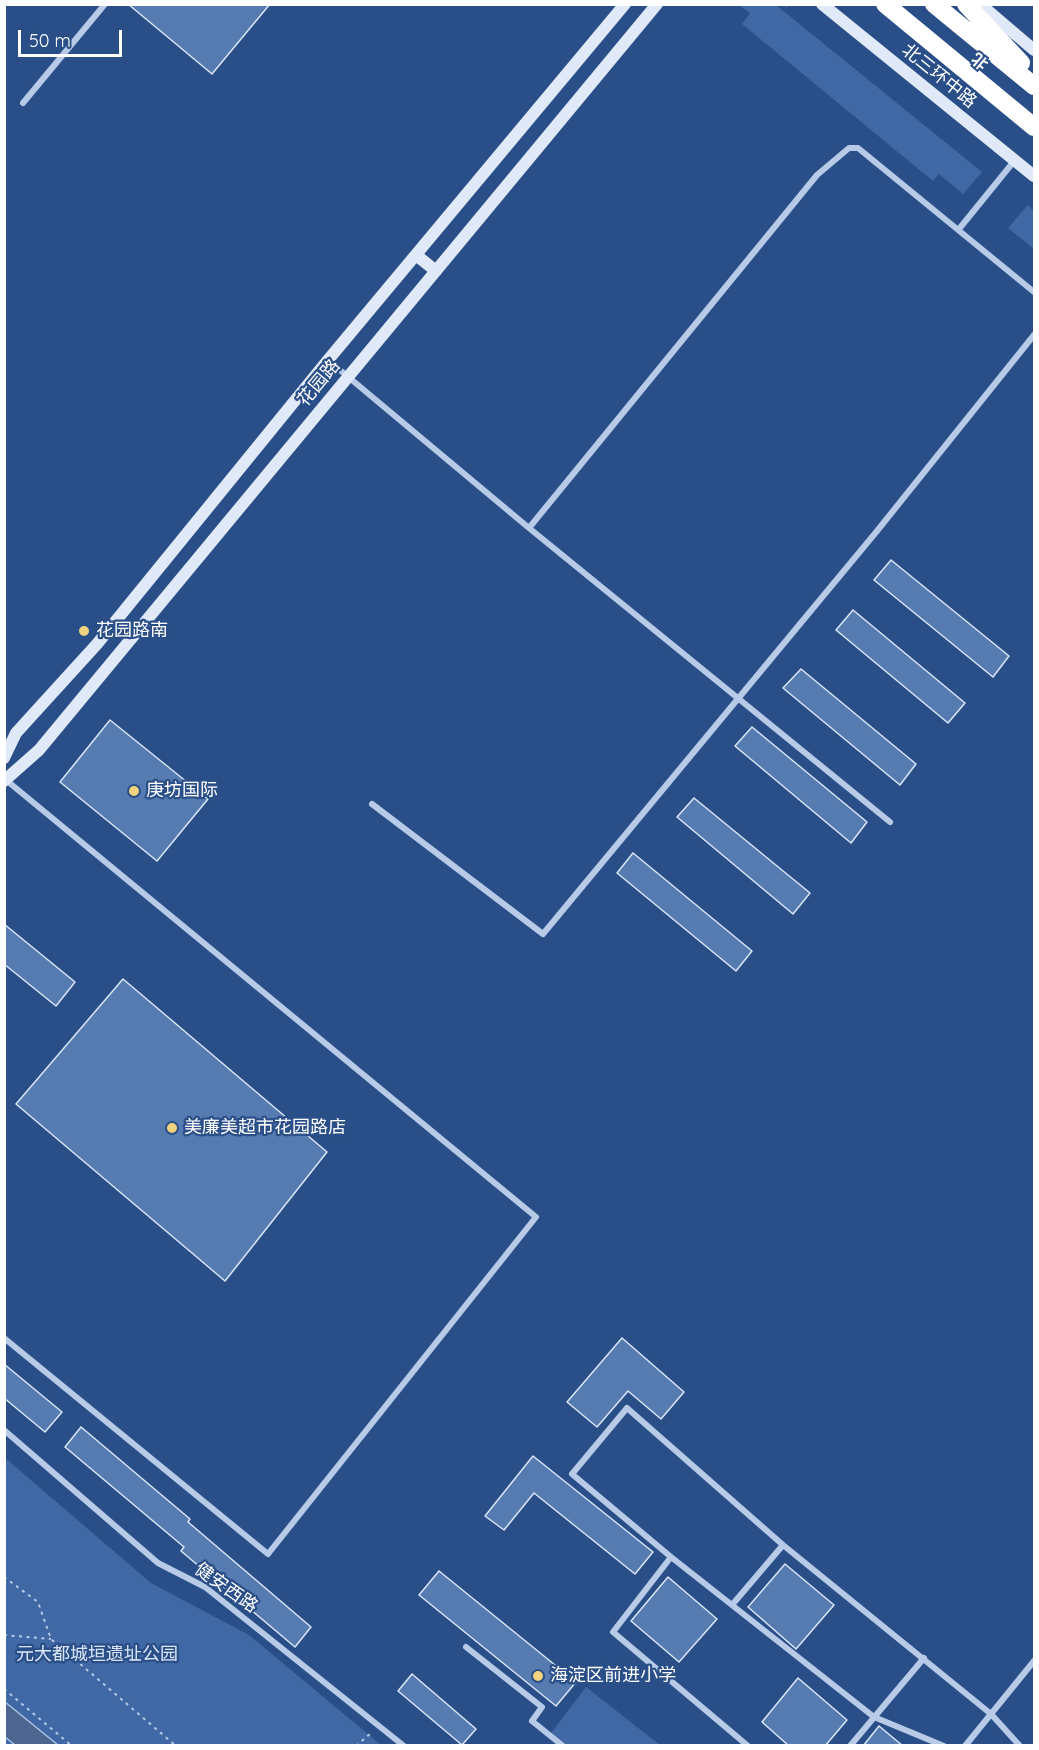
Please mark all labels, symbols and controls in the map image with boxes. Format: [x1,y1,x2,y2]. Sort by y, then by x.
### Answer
scale bar [21,18,124,56]
north arrow [961,18,1021,78]
text: 50 m [29,29,71,52]
street label: 北三环中路 [897,39,981,113]
street label: 花园路 [293,355,345,411]
place label: 花园路南 [96,620,168,642]
marker: 花园路南 [77,624,91,638]
place label: 庚坊国际 [146,780,218,802]
marker: 庚坊国际 [127,784,141,798]
place label: 美廉美超市花园路店 [184,1117,346,1139]
marker: 美廉美超市花园路店 [165,1121,179,1135]
street label: 健安西路 [190,1559,262,1617]
park label: 元大都城垣遗址公园 [16,1644,178,1666]
place label: 海淀区前进小学 [550,1665,676,1687]
marker: 海淀区前进小学 [531,1669,545,1683]

